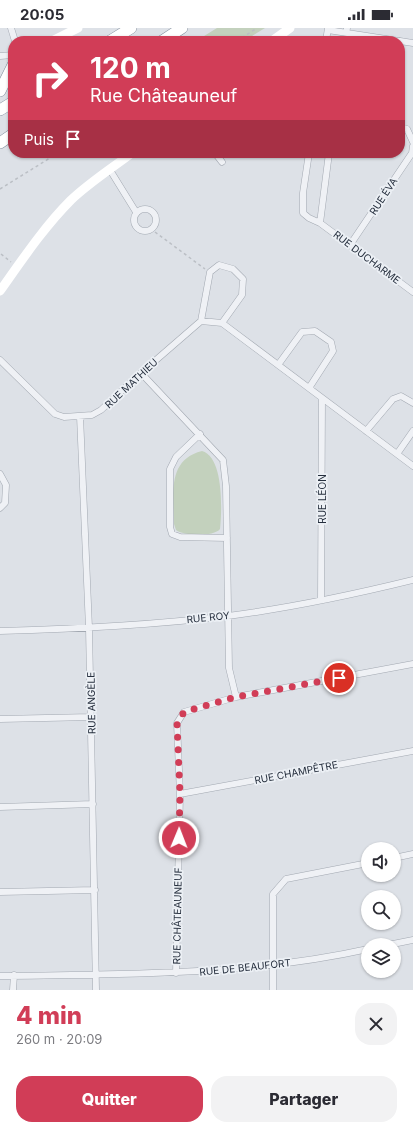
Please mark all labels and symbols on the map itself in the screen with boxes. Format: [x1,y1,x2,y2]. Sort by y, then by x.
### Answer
street label: RUE ÉVA [366,175,399,217]
street label: RUE DUCHARME [331,228,403,286]
street label: RUE MATHIEU [102,355,160,411]
street label: RUE LÉON [315,474,328,524]
street label: RUE ROY [186,609,230,625]
pin [322,661,356,695]
street label: RUE ANGÈLE [83,672,98,734]
street label: RUE CHAMPÊTRE [253,758,339,786]
position arrow [158,817,200,859]
street label: RUE CHÂTEAUNEUF [170,867,184,965]
street label: RUE DE BEAUFORT [199,956,291,978]

